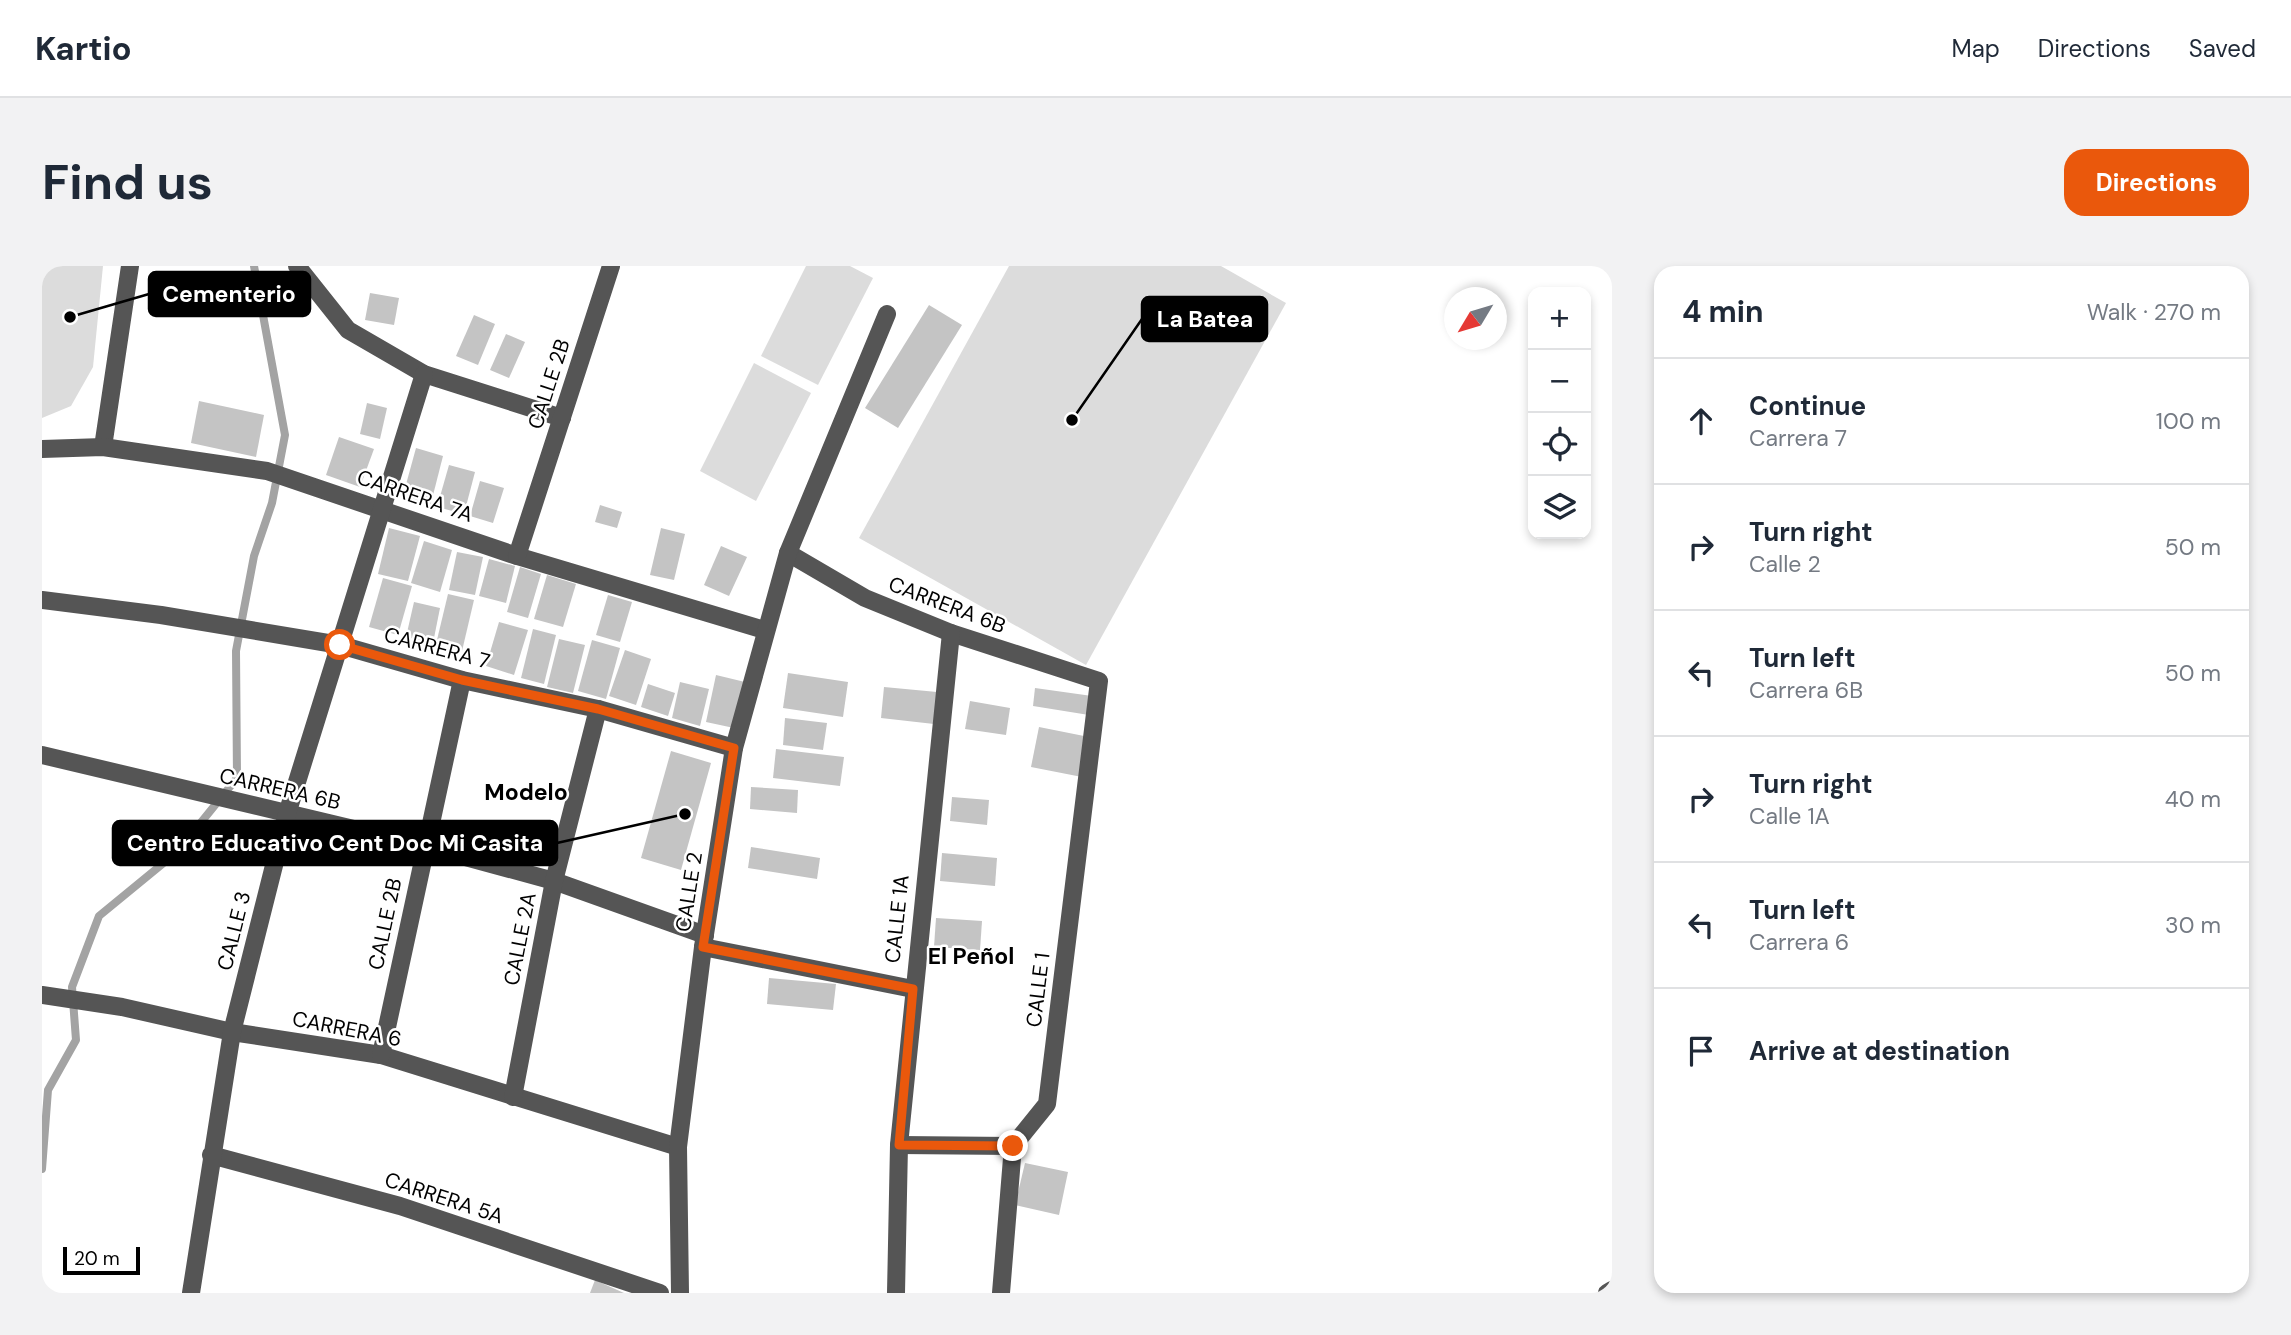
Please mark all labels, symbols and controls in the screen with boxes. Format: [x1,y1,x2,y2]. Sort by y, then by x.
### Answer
text: Kartio [35,27,132,70]
text: Map [1952,33,2000,64]
text: Directions [2038,33,2151,64]
text: Saved [2189,33,2256,64]
button: Directions [2064,149,2249,216]
text: Find us [42,150,213,214]
callout: Cementerio [149,272,310,316]
text: Cementerio [162,279,296,309]
north arrow [1444,287,1507,350]
map controls [1528,287,1591,539]
button: + [1528,287,1591,350]
text: 4 min [1682,292,1764,331]
callout: La Batea [1142,297,1267,341]
text: Walk · 270 m [2087,297,2221,327]
text: La Batea [1157,304,1253,334]
street label: CALLE 2B [521,335,577,433]
button: − [1528,350,1591,413]
text: Continue [1749,389,1866,423]
icon: ahead [1682,402,1720,440]
text: 100 m [2156,406,2221,436]
button: locate [1528,413,1591,476]
text: Carrera 7 [1749,423,1847,453]
street label: CARRERA 7A [353,463,477,529]
button: layers [1528,476,1591,539]
text: Turn right [1749,515,1873,549]
icon: right [1682,528,1720,566]
text: 50 m [2165,532,2221,562]
text: Calle 2 [1749,549,1821,579]
street label: CARRERA 6B [884,570,1010,640]
street label: CARRERA 7 [381,620,493,676]
route start [324,629,355,660]
text: Turn left [1749,641,1856,675]
icon: left [1682,654,1720,692]
text: 50 m [2165,658,2221,688]
text: Carrera 6B [1749,675,1863,705]
street label: CARRERA 6B [217,761,343,817]
text: Turn right [1749,767,1873,801]
district label: Modelo [484,777,568,807]
icon: right [1682,780,1720,818]
text: 40 m [2165,784,2221,814]
text: Calle 1A [1749,801,1830,831]
callout: Centro Educativo Cent Doc Mi Casita [113,821,557,865]
text: Centro Educativo Cent Doc Mi Casita [127,828,543,858]
street label: CALLE 2 [669,850,709,934]
street label: CALLE 1A [878,873,916,965]
street label: CALLE 2B [362,876,408,972]
street label: CALLE 3 [211,888,257,974]
street label: CALLE 2A [497,890,543,988]
text: Turn left [1749,893,1856,927]
icon: left [1682,906,1720,944]
text: 30 m [2165,910,2221,940]
text: Carrera 6 [1749,927,1849,957]
district label: El Peñol [928,941,1014,971]
street label: CALLE 1 [1020,951,1056,1029]
street label: CARRERA 6 [290,1005,404,1053]
icon: arrive [1682,1032,1720,1070]
text: Arrive at destination [1749,1034,2010,1068]
route end [997,1130,1028,1161]
street label: CARRERA 5A [381,1166,507,1230]
scale bar [63,1244,140,1276]
text: 20 m [74,1246,120,1271]

